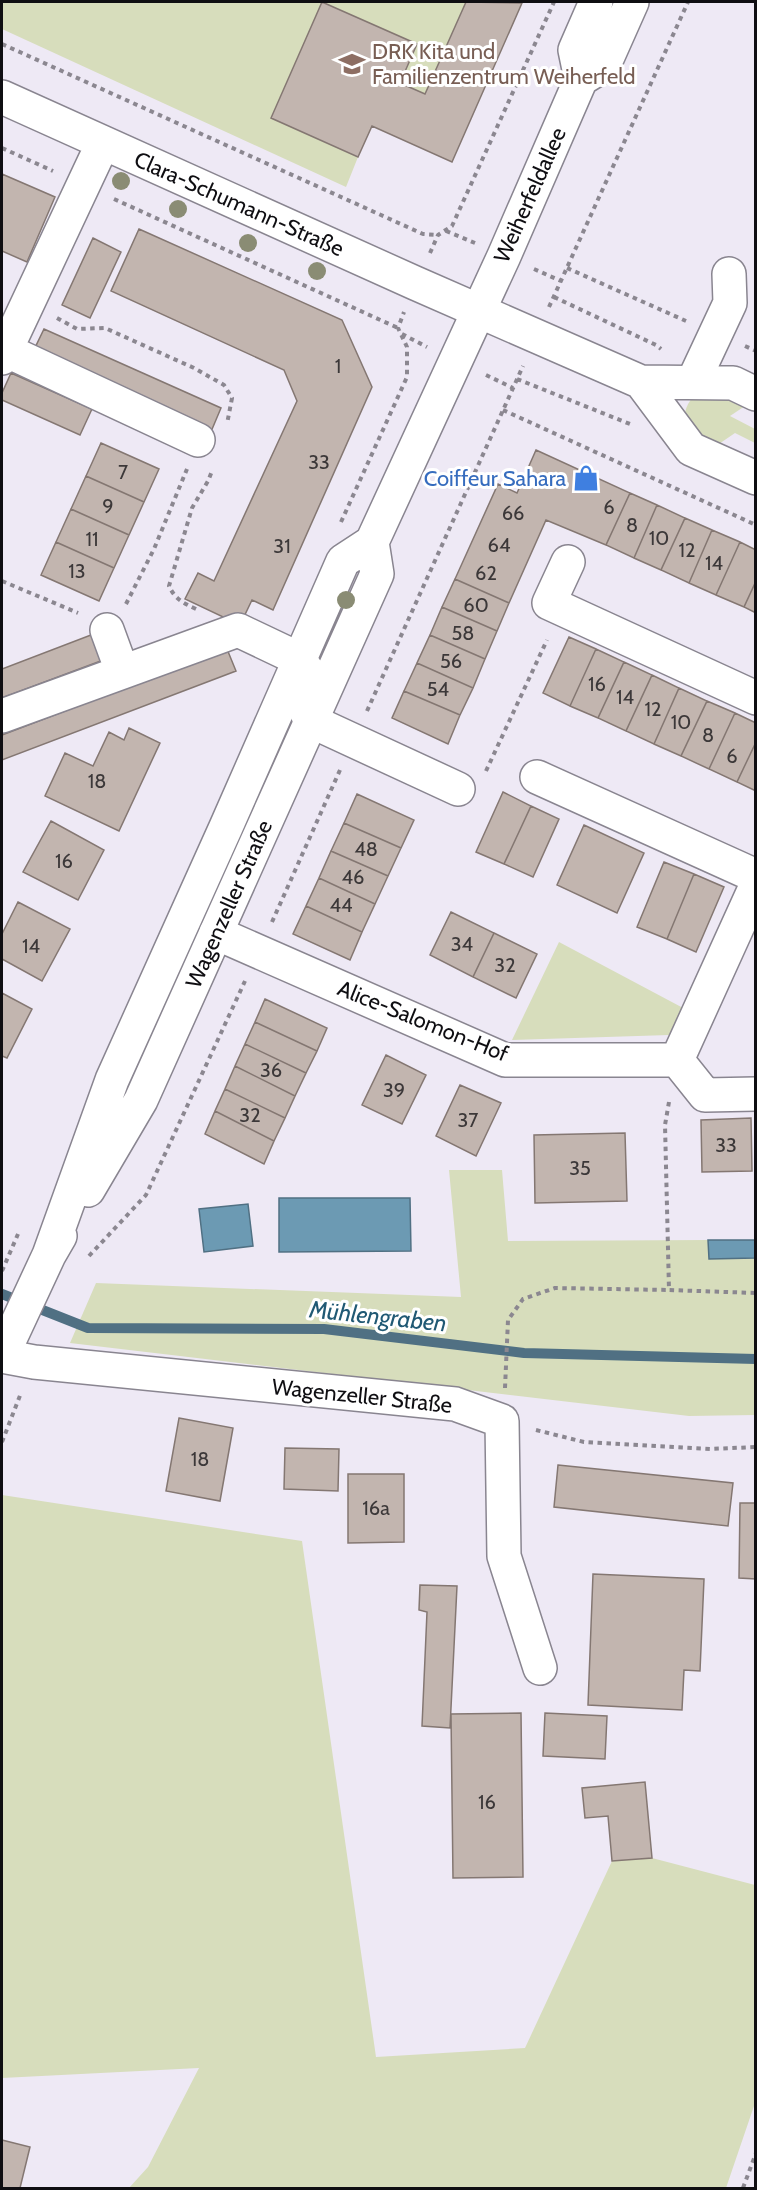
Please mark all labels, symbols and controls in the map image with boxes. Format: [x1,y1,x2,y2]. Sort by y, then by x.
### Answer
place label: DRK Kita und Familienzentrum Weiherfeld [372,38,635,90]
school or university icon: DRK Kita und Familienzentrum Weiherfeld [337,49,367,79]
street label: Weiherfeldallee [488,123,572,267]
street label: Clara-Schumann-Straße [130,146,348,262]
house number: 1 [335,354,341,378]
house number: 33 [308,450,330,474]
house number: 7 [118,460,128,484]
shop icon: Coiffeur Sahara [571,463,601,493]
place label: Coiffeur Sahara [424,465,566,492]
house number: 9 [102,494,114,518]
house number: 6 [603,495,615,519]
house number: 66 [502,501,524,525]
house number: 8 [626,513,638,537]
house number: 10 [649,526,669,550]
house number: 11 [85,527,99,551]
house number: 64 [488,533,511,557]
house number: 31 [273,534,291,558]
house number: 12 [679,538,696,562]
house number: 14 [705,551,723,575]
house number: 13 [68,559,86,583]
house number: 62 [475,561,497,585]
house number: 60 [463,593,489,617]
house number: 58 [452,621,474,645]
house number: 56 [440,649,462,673]
house number: 16 [588,672,606,696]
house number: 54 [427,677,450,701]
house number: 14 [616,685,634,709]
house number: 12 [645,697,662,721]
house number: 10 [671,710,691,734]
house number: 8 [702,723,714,747]
house number: 6 [726,744,738,768]
house number: 18 [88,769,106,793]
street label: Wagenzeller Straße [180,816,278,992]
house number: 48 [354,837,378,861]
house number: 16 [55,849,73,873]
house number: 46 [342,865,364,889]
house number: 44 [329,893,353,917]
house number: 34 [451,932,474,956]
house number: 14 [22,934,40,958]
house number: 32 [494,953,516,977]
street label: Alice-Salomon-Hof [334,974,512,1068]
house number: 36 [260,1058,282,1082]
house number: 39 [383,1078,405,1102]
house number: 32 [239,1103,261,1127]
house number: 37 [458,1108,478,1132]
house number: 33 [715,1133,737,1157]
house number: 35 [569,1156,591,1180]
water label: Mühlengraben [307,1294,448,1338]
street label: Wagenzeller Straße [271,1373,453,1419]
house number: 18 [191,1447,209,1471]
house number: 16a [362,1496,390,1520]
house number: 16 [478,1790,496,1814]

